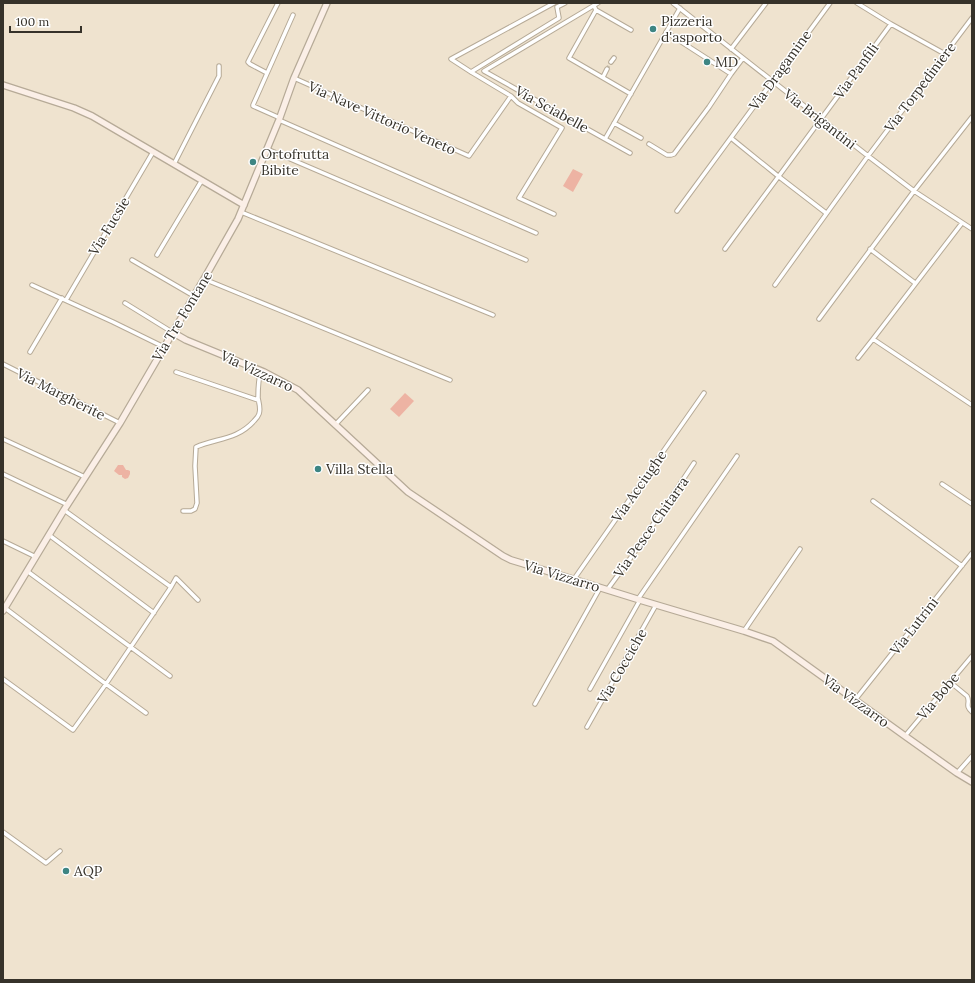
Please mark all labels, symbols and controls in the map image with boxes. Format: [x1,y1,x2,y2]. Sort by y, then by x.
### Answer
scale bar [10,8,81,34]
place label: Pizzeria d'asporto [661,12,722,46]
text: 100 m [16,14,49,29]
marker: Pizzeria d'asporto [648,24,658,34]
street label: Via Dragamine [744,26,815,114]
street label: Via Torpediniere [880,38,960,136]
street label: Via Panfili [829,40,882,103]
place label: MD [715,53,738,71]
marker: MD [702,57,712,67]
street label: Via Nave Vittorio Veneto [305,77,459,159]
street label: Via Sciabelle [511,81,592,137]
street label: Via Brigantini [779,84,860,153]
place label: Ortofrutta Bibite [261,145,329,179]
marker: Ortofrutta Bibite [248,157,258,167]
street label: Via Fucsie [84,193,134,259]
street label: Via Tre Fontane [147,267,216,365]
street label: Via Vizzarro [217,346,296,396]
street label: Via Margherite [13,363,109,424]
street label: Via Acciughe [607,446,671,526]
place label: Villa Stella [325,460,393,478]
marker: Villa Stella [313,464,323,474]
street label: Via Pesce Chitarra [609,473,693,582]
street label: Via Vizzarro [521,556,602,596]
street label: Via Lutrini [885,594,942,659]
street label: Via Cocciche [593,625,651,708]
street label: Via Bobe [912,668,963,724]
street label: Via Vizzarro [818,670,893,731]
place label: AQP [73,862,103,880]
marker: AQP [61,866,71,876]

